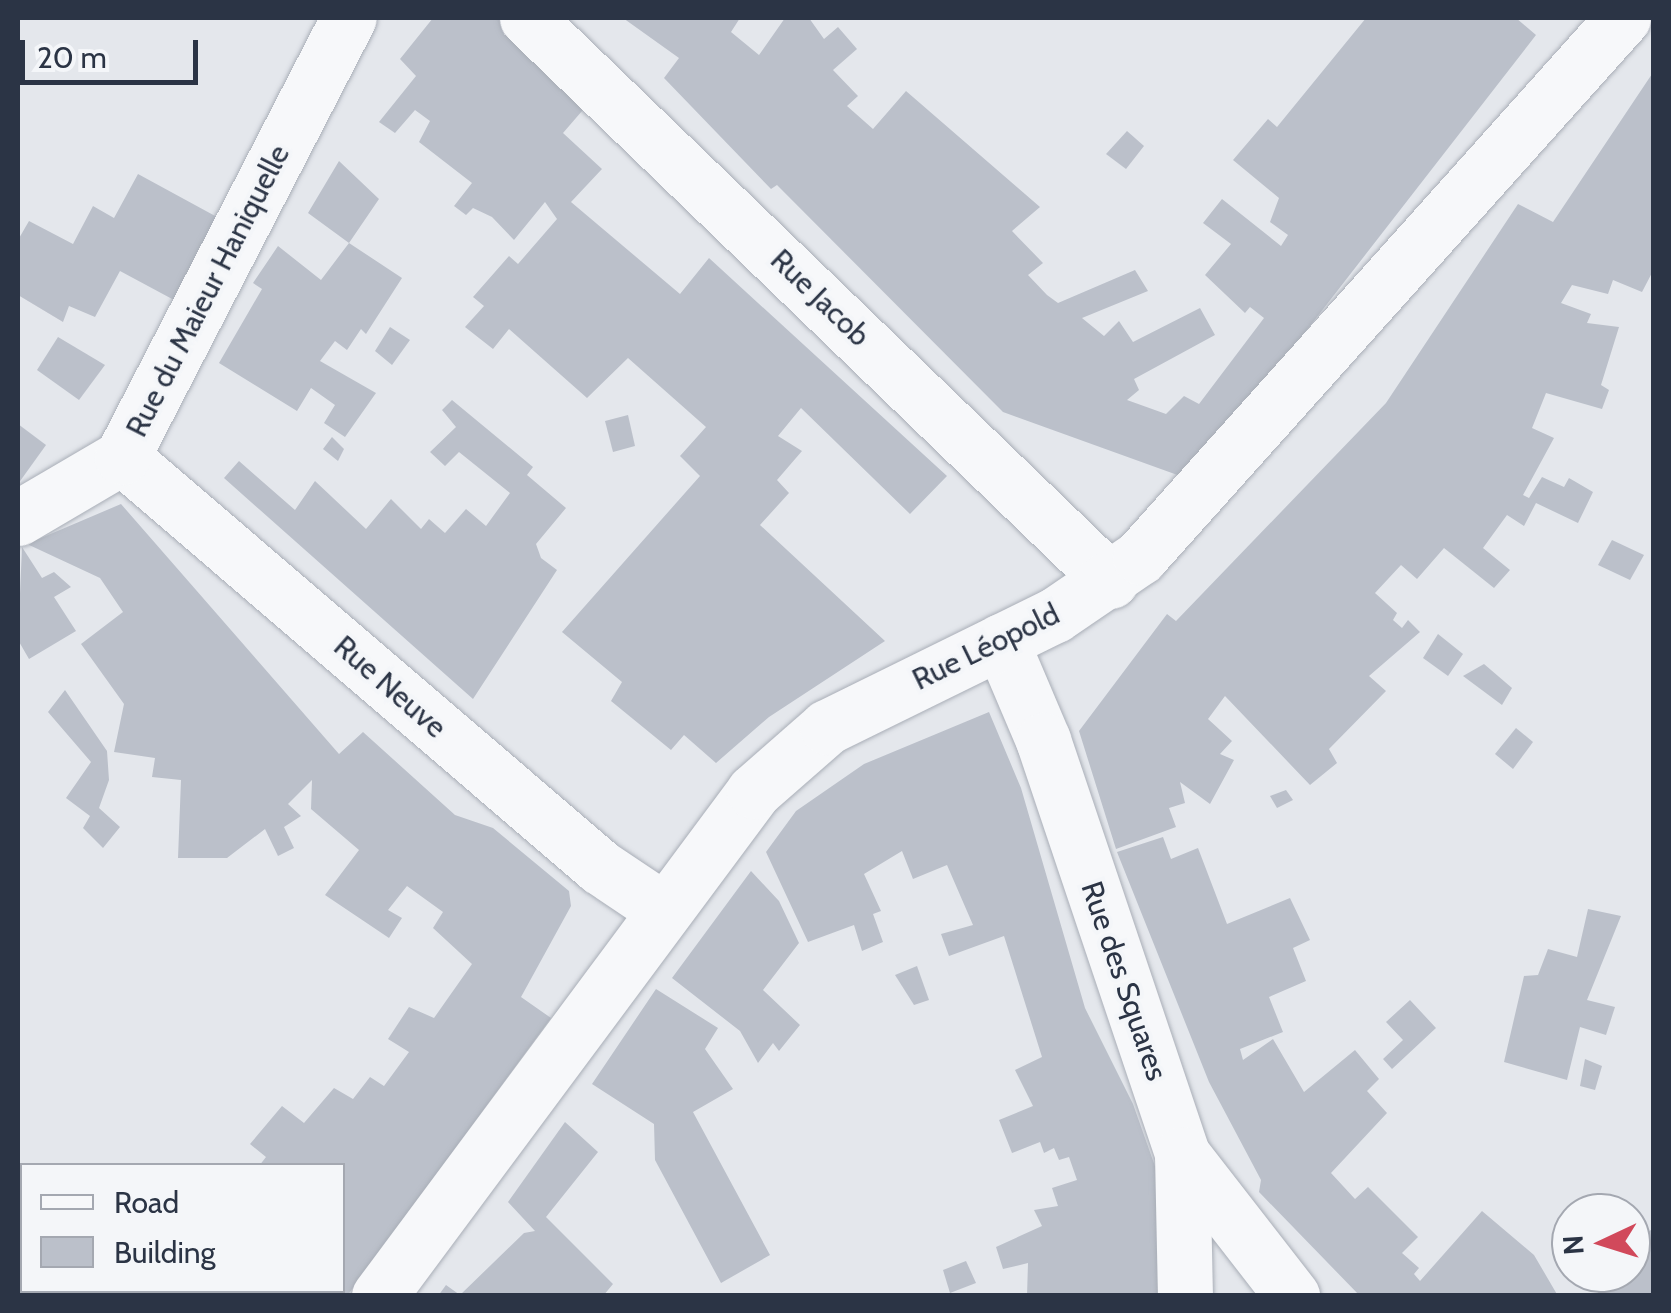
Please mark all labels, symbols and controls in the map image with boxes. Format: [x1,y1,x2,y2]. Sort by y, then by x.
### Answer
scale bar [25,20,202,82]
text: 20 m [37,39,107,76]
street label: Rue du Maieur Haniquelle [119,139,297,443]
street label: Rue Jacob [763,242,877,354]
street label: Rue Léopold [907,596,1065,698]
street label: Rue Neuve [326,628,454,746]
street label: Rue des Squares [1073,877,1175,1085]
legend [20,1163,345,1293]
text: Road [114,1184,179,1221]
north arrow [1551,1193,1651,1293]
text: Building [114,1234,216,1271]
text: N [1555,1234,1591,1256]

